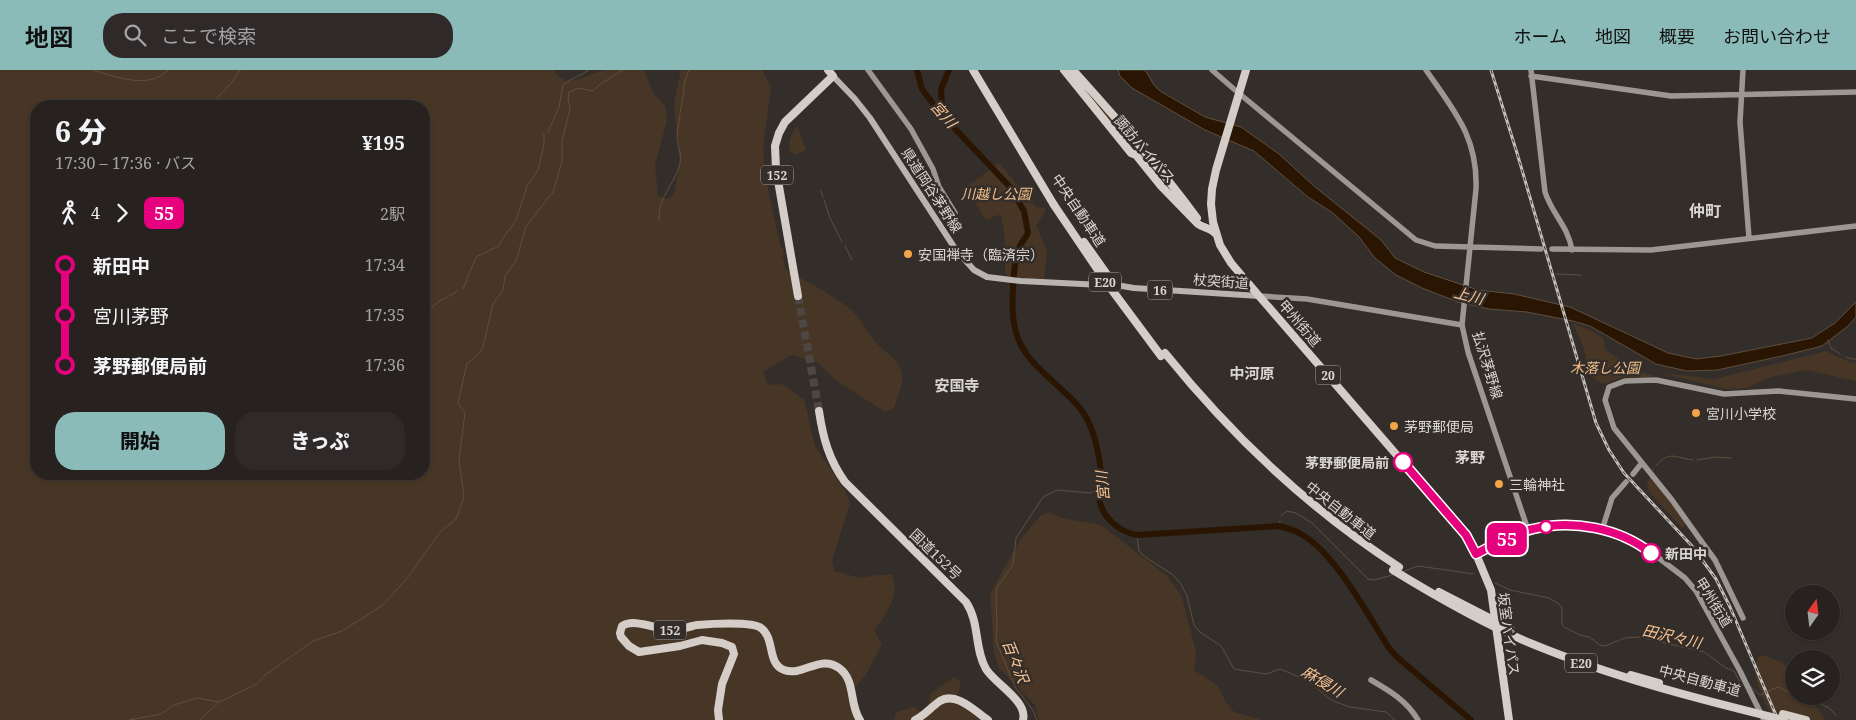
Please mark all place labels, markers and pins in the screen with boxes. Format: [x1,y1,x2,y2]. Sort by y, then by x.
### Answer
place label: 安国禅寺（臨済宗） [918,245,1044,264]
marker: 安国禅寺（臨済宗） [902,248,914,260]
place label: 宮川小学校 [1706,404,1776,423]
marker: 宮川小学校 [1690,407,1702,419]
place label: 茅野郵便局 [1404,417,1474,436]
marker: 茅野郵便局 [1388,420,1400,432]
marker: 茅野郵便局前 [1393,452,1413,472]
place label: 茅野郵便局前 [1305,453,1389,472]
place label: 三輪神社 [1509,475,1565,494]
marker: 三輪神社 [1493,478,1505,490]
unlabelled marker [1539,520,1553,534]
marker: 新田中 [1641,543,1661,563]
place label: 新田中 [1665,544,1707,563]

